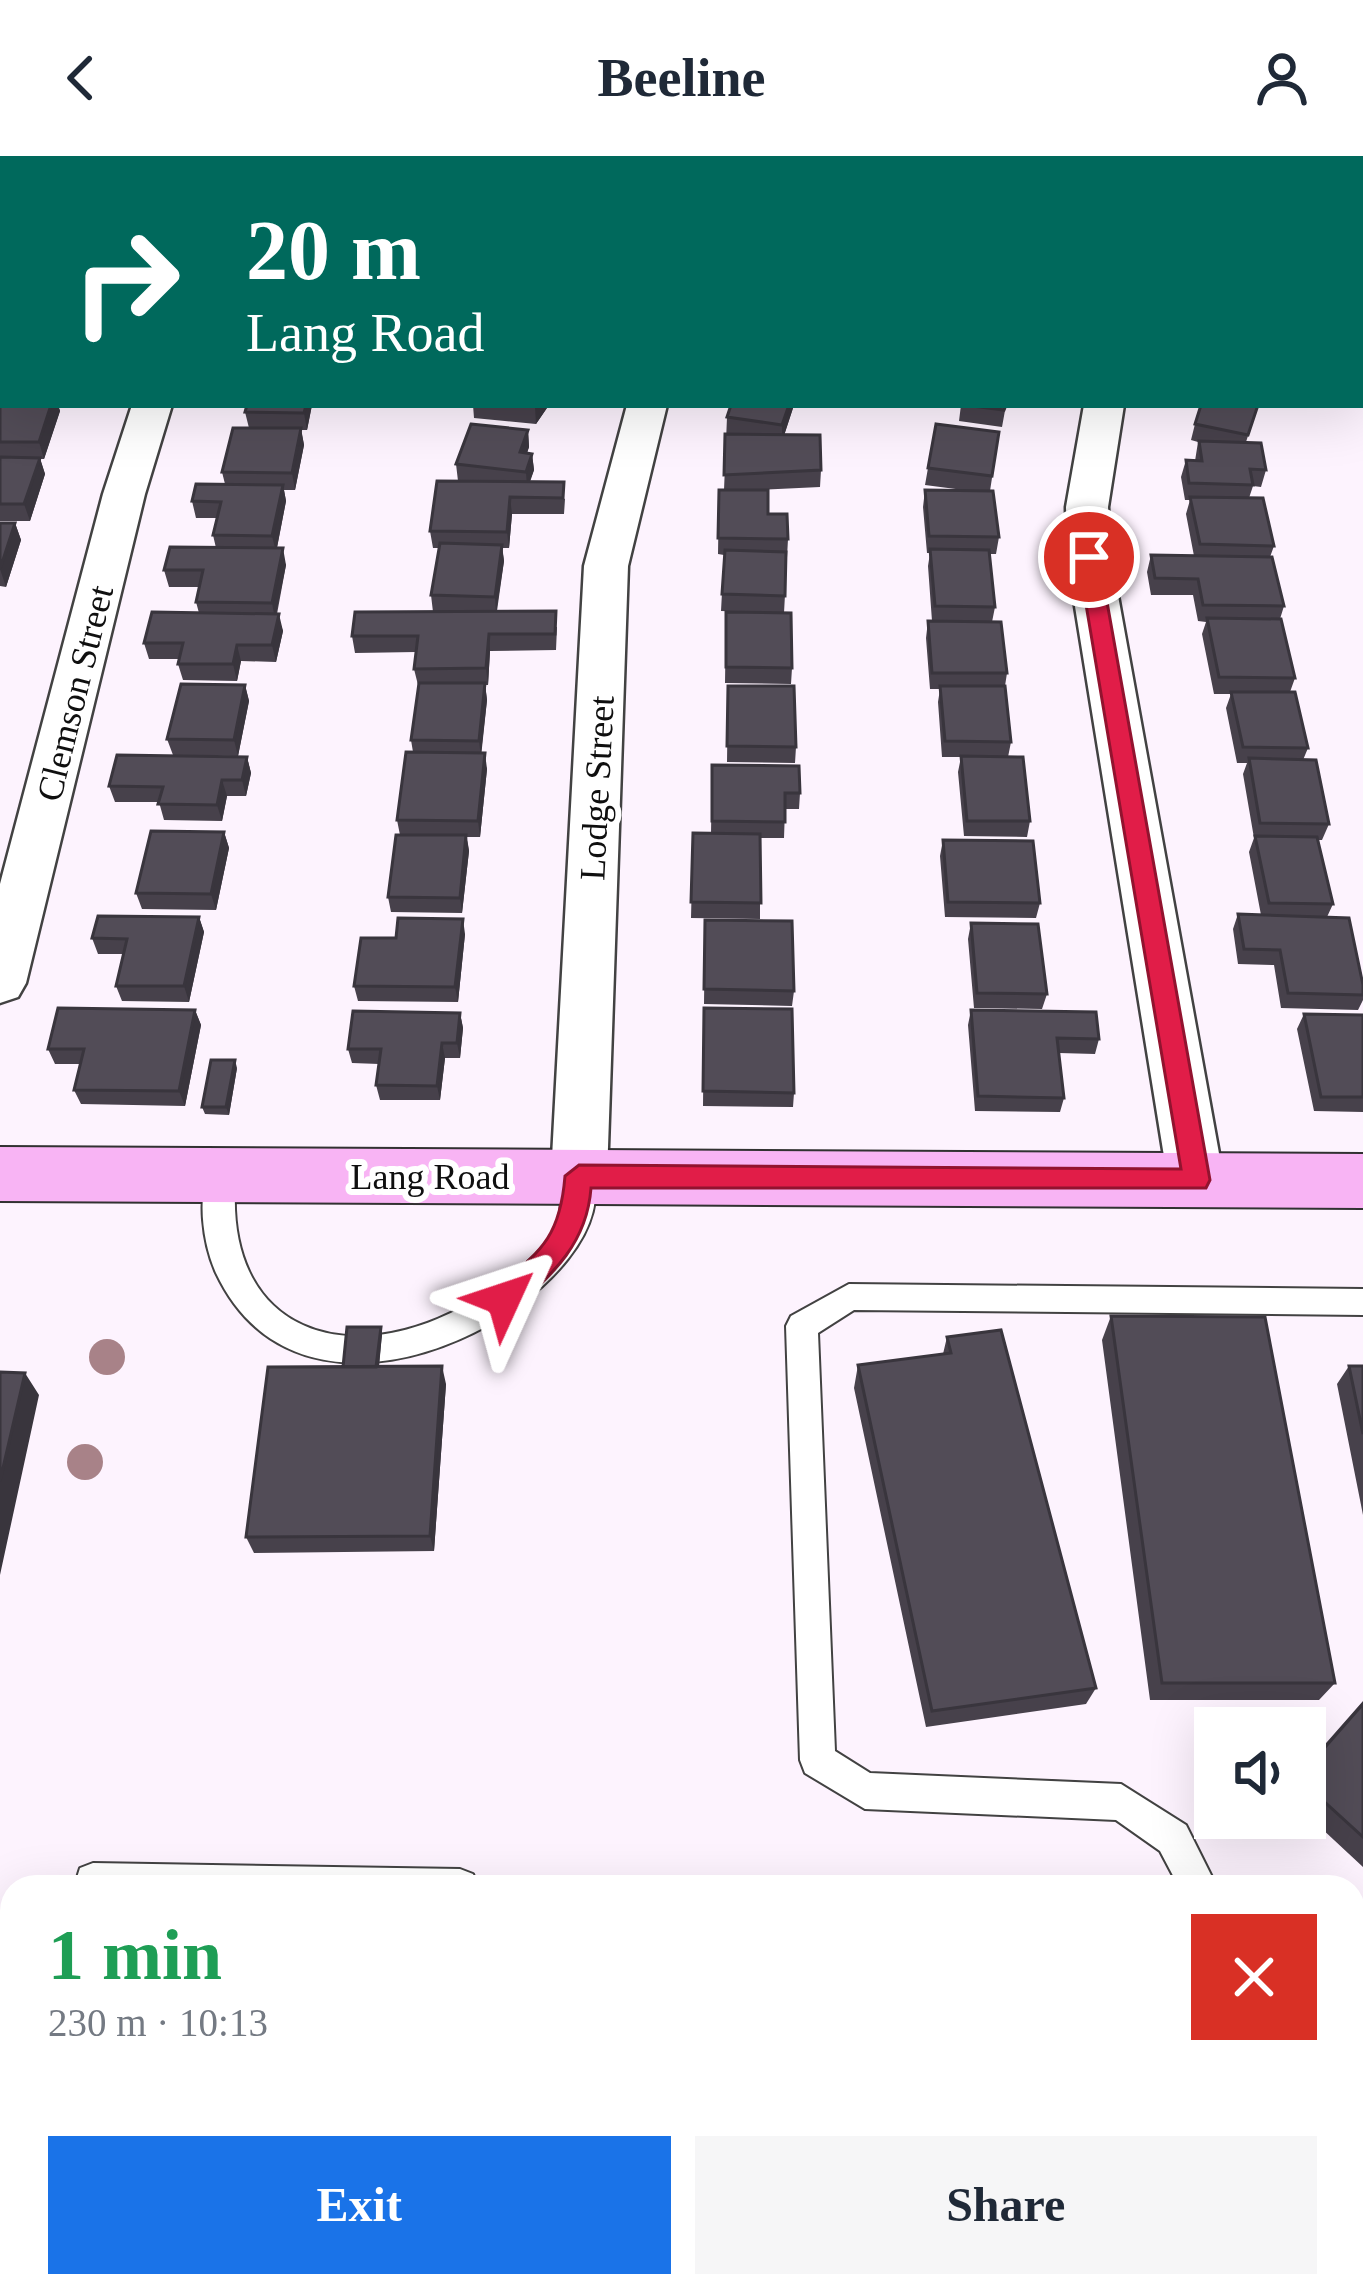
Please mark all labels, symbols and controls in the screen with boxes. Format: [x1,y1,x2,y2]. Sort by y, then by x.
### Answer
icon: back [48,45,114,111]
icon: person [1249,45,1315,111]
text: Beeline [598,48,765,108]
icon: right [48,204,204,360]
text: 20 m [246,204,421,297]
text: Lang Road [246,303,484,363]
pin [1038,506,1140,608]
icon: arrive [1056,524,1122,590]
street label: Clemson Street [29,581,121,805]
street label: Lodge Street [572,695,622,881]
street label: Lang Road [351,1157,509,1197]
position arrow [441,1236,567,1362]
map controls [1194,1707,1326,1839]
button: sound [1194,1707,1326,1839]
button: close [1191,1914,1317,2040]
text: 1 min [48,1915,222,1995]
text: 230 m · 10:13 [48,2001,268,2044]
button: Exit [48,2136,671,2274]
button: Share [695,2136,1317,2274]

